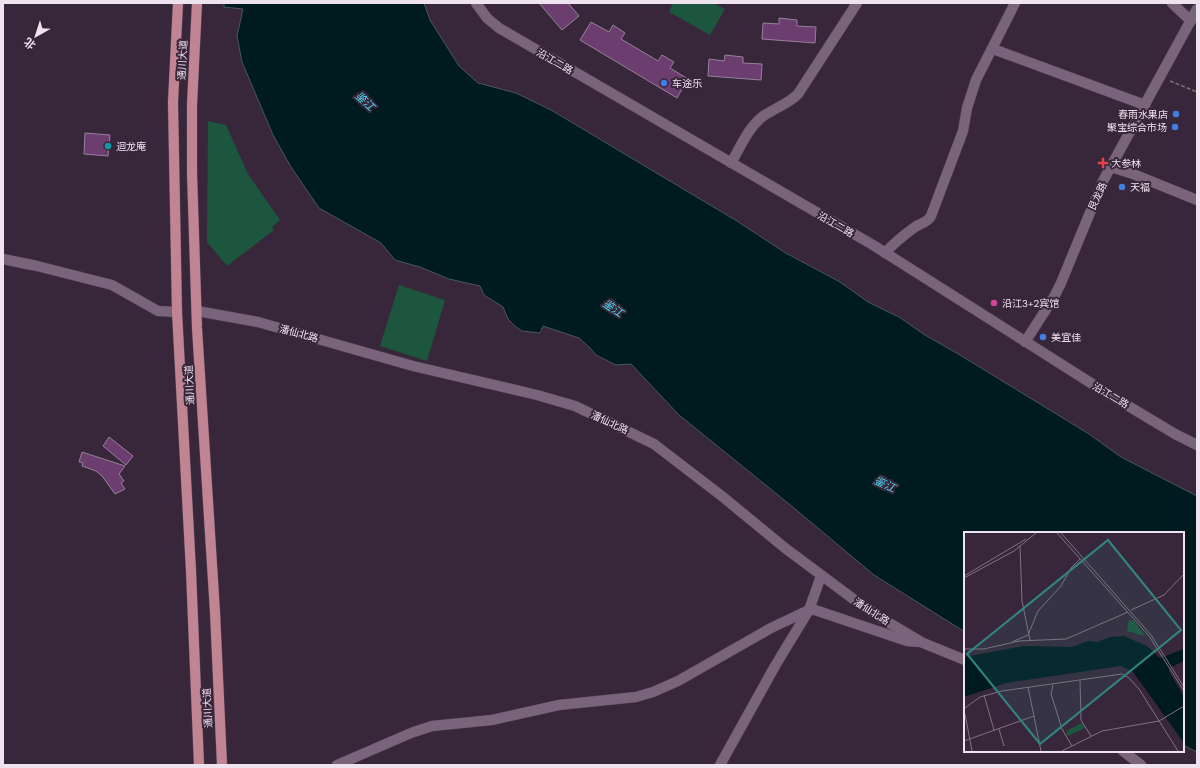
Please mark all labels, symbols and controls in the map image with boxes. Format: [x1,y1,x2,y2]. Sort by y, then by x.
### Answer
north arrow [16,16,56,56]
text: 北 [21,35,38,53]
street label: 通川大道 [175,40,190,80]
street label: 沿江二路 [534,46,575,77]
place label: 车途乐 [672,77,702,90]
marker: 车途乐 [659,78,669,88]
water label: 鉴江 [352,88,379,114]
place label: 春雨水果店 [1118,108,1168,121]
marker: 春雨水果店 [1171,109,1181,119]
place label: 聚宝综合市场 [1107,121,1167,134]
marker: 聚宝综合市场 [1170,122,1180,132]
place label: 迴龙庵 [116,140,146,153]
marker: 迴龙庵 [103,141,113,151]
place label: 大参林 [1111,157,1141,170]
marker: 大参林 [1098,158,1108,168]
street label: 艮龙路 [1085,180,1110,213]
place label: 天福 [1130,181,1150,194]
marker: 天福 [1117,182,1127,192]
street label: 沿江二路 [815,209,856,240]
water label: 鉴江 [600,296,627,321]
place label: 沿江3+2宾馆 [1002,297,1059,310]
marker: 沿江3+2宾馆 [989,298,999,308]
street label: 潘仙北路 [278,322,320,345]
place label: 美宜佳 [1051,331,1081,344]
marker: 美宜佳 [1038,332,1048,342]
street label: 通川大道 [182,365,197,405]
street label: 沿江二路 [1090,380,1131,411]
street label: 潘仙北路 [589,408,631,437]
water label: 鉴江 [872,473,899,495]
inset map [964,532,1184,752]
street label: 潘仙北路 [851,595,892,628]
street label: 通川大道 [200,688,215,728]

